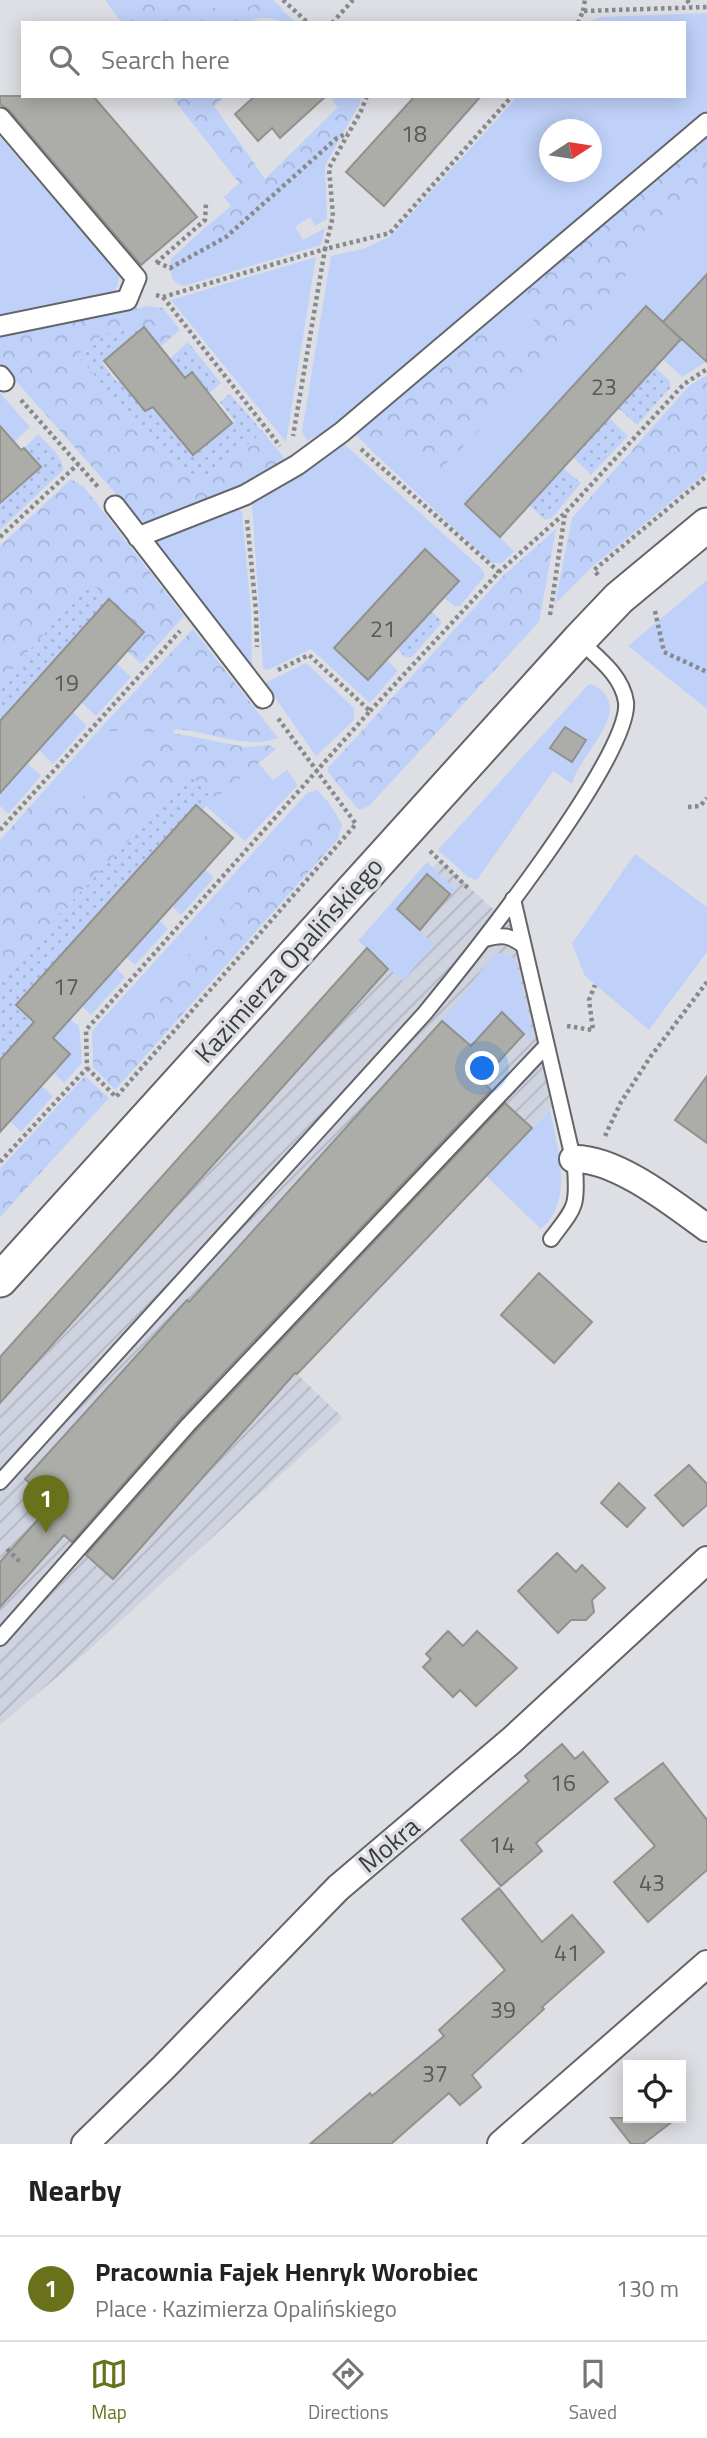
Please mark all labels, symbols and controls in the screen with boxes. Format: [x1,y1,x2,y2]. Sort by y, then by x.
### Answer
search box [21,21,686,98]
text: Search here [101,40,230,79]
icon: search [45,41,83,79]
house number: 18 [401,116,427,151]
north arrow [539,119,602,182]
house number: 23 [591,369,617,404]
house number: 21 [370,611,396,646]
house number: 19 [53,665,79,700]
street label: Kazimierza Opalińskiego [185,848,392,1071]
house number: 17 [53,969,79,1004]
your location [465,1051,499,1085]
pin: 1 [23,1475,69,1533]
house number: 16 [550,1765,576,1800]
street label: Mokra [349,1807,428,1882]
house number: 14 [489,1827,515,1862]
house number: 43 [639,1865,665,1900]
house number: 41 [554,1935,580,1970]
house number: 39 [490,1992,516,2027]
house number: 37 [422,2056,448,2091]
map controls [623,2060,686,2123]
button: locate [623,2060,686,2123]
text: Nearby [28,2167,121,2213]
text: Pracownia Fajek Henryk Worobiec [95,2252,478,2291]
text: 1 [45,2271,57,2306]
text: 130 m [616,2271,679,2306]
text: Place · Kazimierza Opalińskiego [95,2291,397,2326]
tab: Map [90,2355,128,2426]
tab: Directions [308,2355,389,2426]
tab: Saved [569,2355,617,2426]

